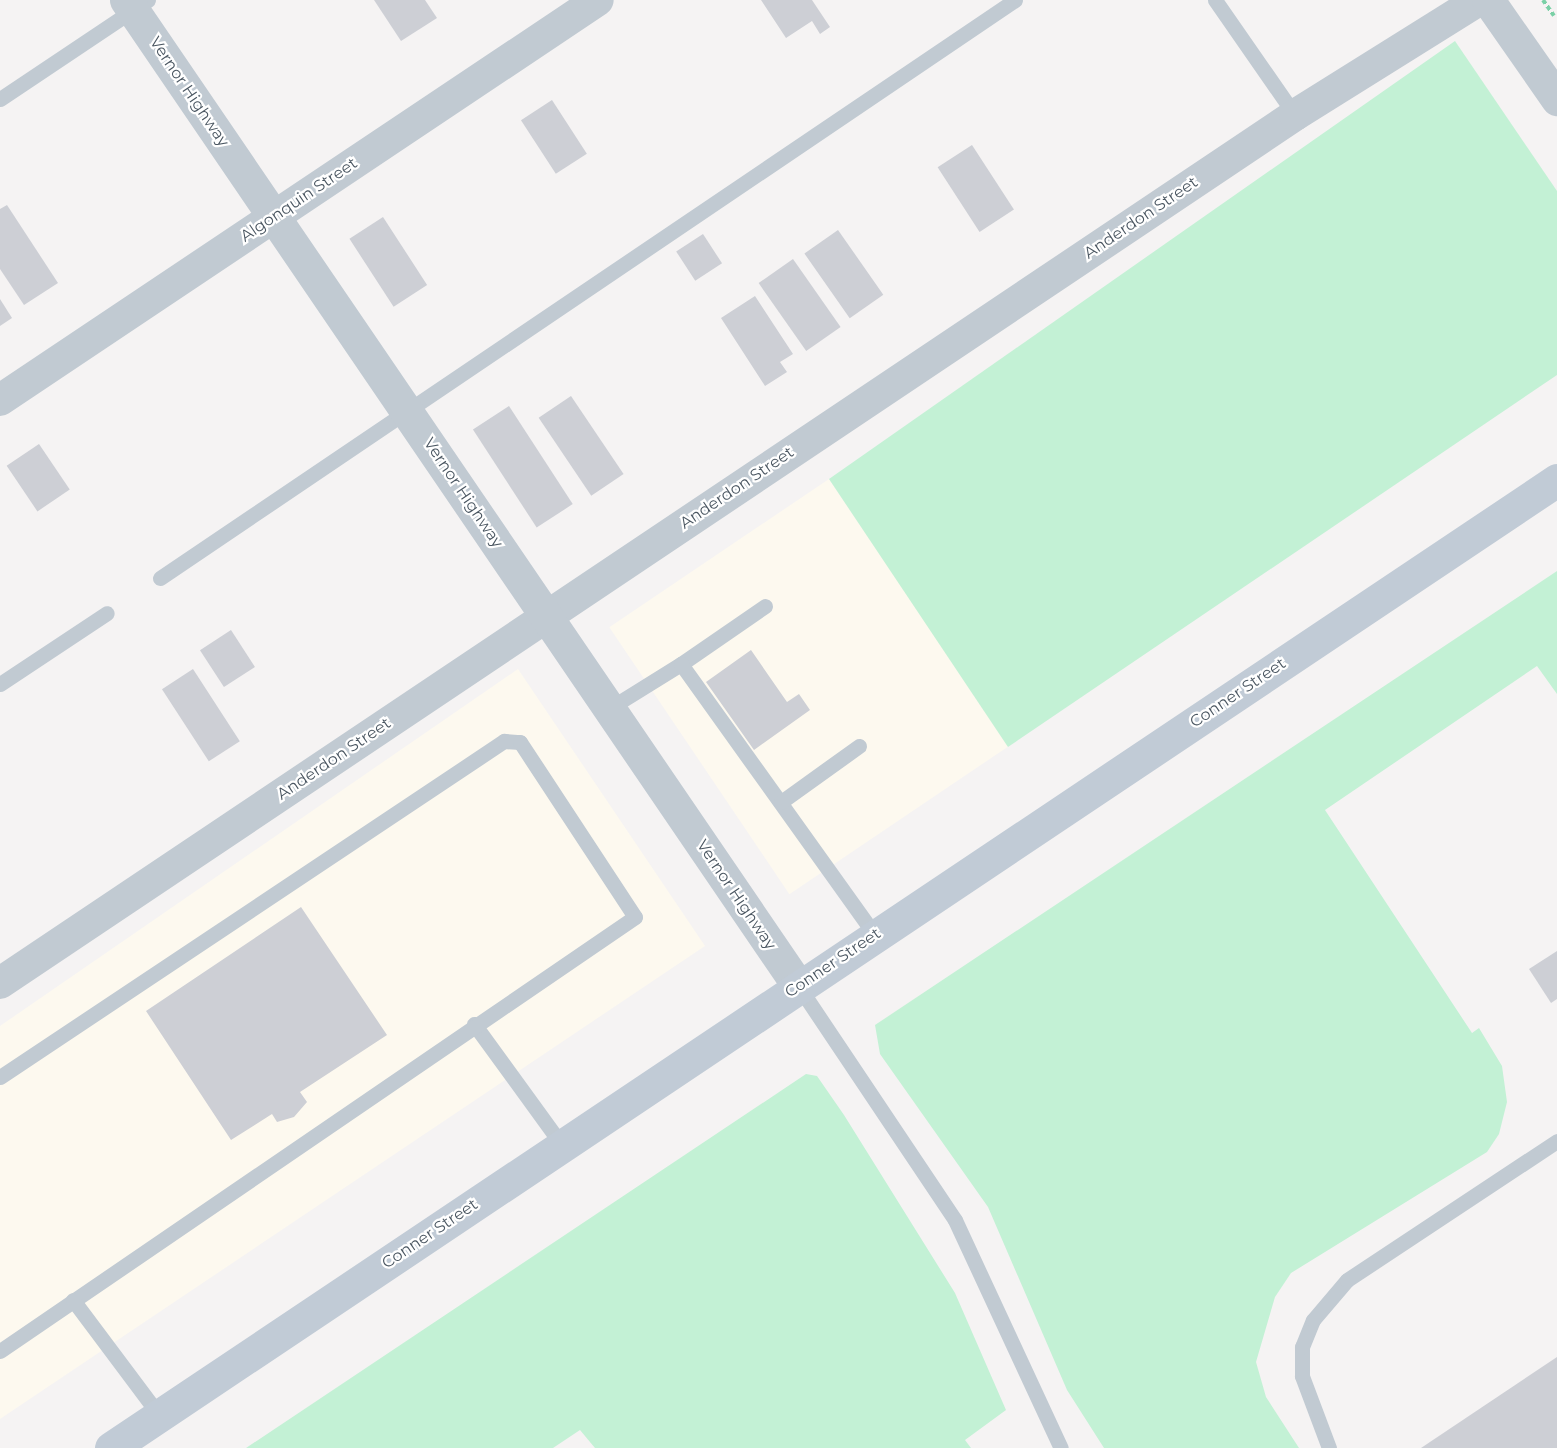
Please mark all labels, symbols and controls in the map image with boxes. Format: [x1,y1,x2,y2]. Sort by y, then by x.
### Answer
street label: Vernor Highway [145,33,233,151]
street label: Algonquin Street [237,154,361,246]
street label: Anderdon Street [1080,173,1202,263]
street label: Vernor Highway [419,434,507,552]
street label: Anderdon Street [676,443,798,533]
street label: Conner Street [1187,654,1289,732]
street label: Anderdon Street [273,714,395,804]
street label: Vernor Highway [692,836,780,954]
street label: Conner Street [782,924,884,1002]
street label: Conner Street [379,1195,481,1273]

